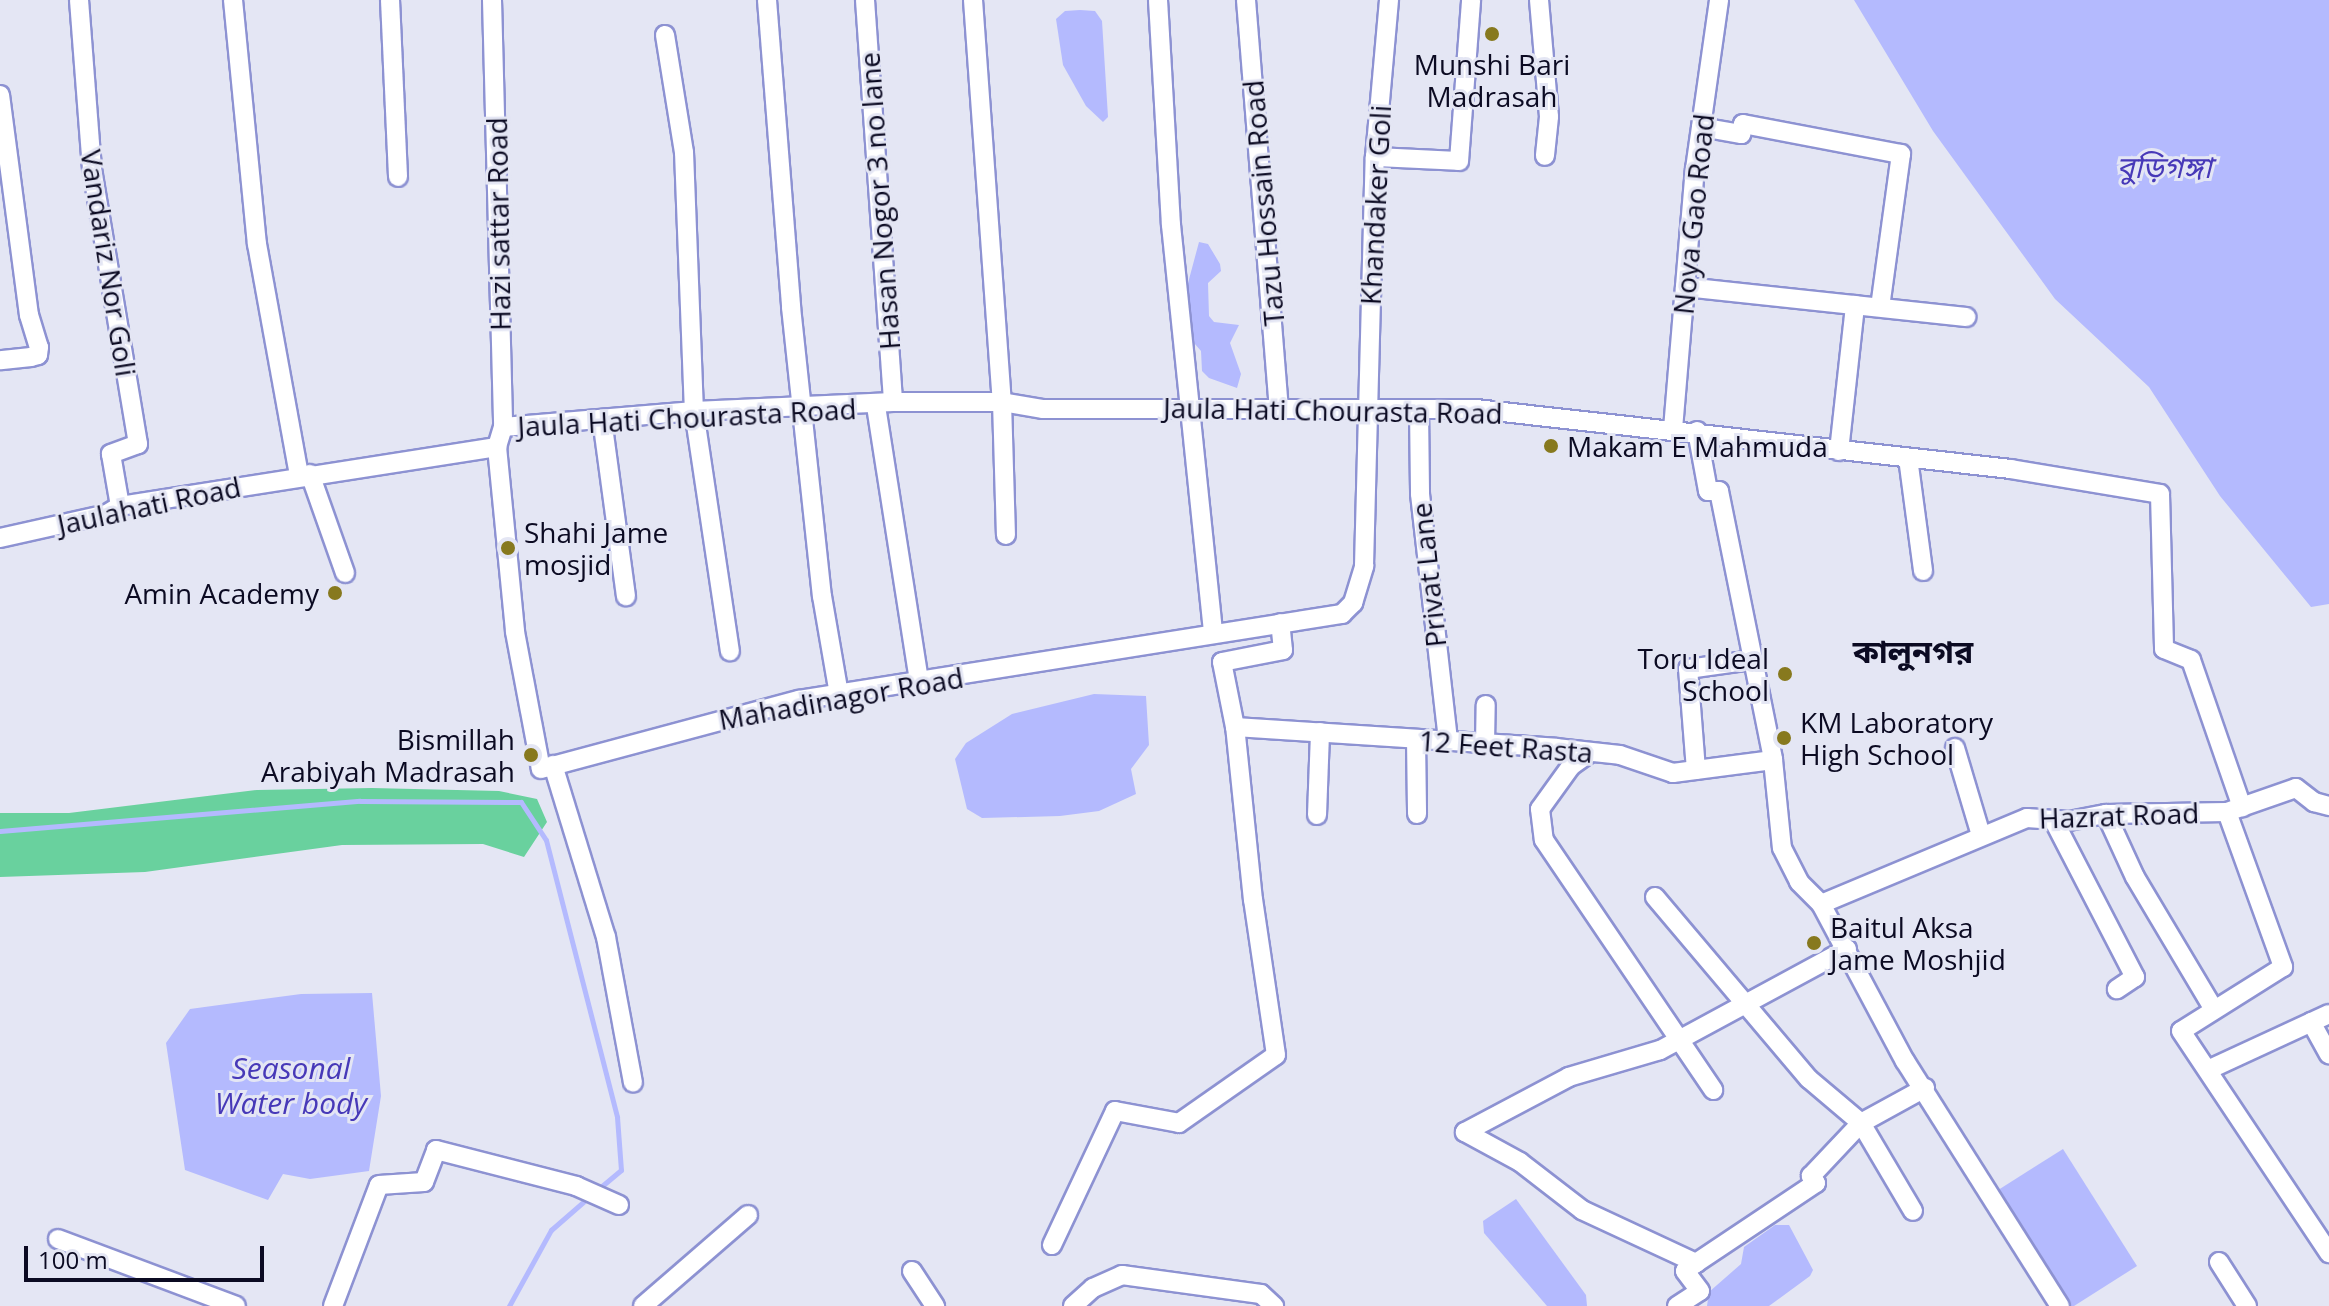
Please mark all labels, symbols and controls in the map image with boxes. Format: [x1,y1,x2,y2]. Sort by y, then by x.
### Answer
marker: Munshi Bari Madrasah [1483,25,1501,43]
place label: Munshi Bari Madrasah [1414,47,1570,113]
street label: Hasan Nogor 3 no lane [852,51,906,351]
street label: Tazu Hossain Road [1236,79,1290,327]
street label: Khandaker Goli [1353,104,1397,306]
street label: Noya Gao Road [1666,112,1720,316]
street label: Hazi sattar Road [479,117,517,331]
street label: Vandariz Nor Goli [74,147,144,379]
water label: বুড়িগঙ্গা [2116,149,2212,185]
street label: Jaula Hati Chourasta Road [1163,390,1503,430]
street label: Jaula Hati Chourasta Road [517,391,857,443]
place label: Makam E Mahmuda [1567,429,1828,463]
marker: Makam E Mahmuda [1542,437,1560,455]
street label: Jaulahati Road [54,469,244,541]
street label: Privat Lane [1404,501,1452,649]
place label: Shahi Jame mosjid [524,515,668,581]
marker: Shahi Jame mosjid [499,539,517,557]
place label: Amin Academy [124,576,319,610]
marker: Amin Academy [326,584,344,602]
district label: কালুনগর [1853,632,1973,670]
place label: Toru Ideal School [1638,641,1769,707]
street label: Mahadinagor Road [716,660,966,736]
marker: Toru Ideal School [1776,665,1794,683]
place label: KM Laboratory High School [1800,705,1993,771]
place label: Bismillah Arabiyah Madrasah [261,722,515,788]
street label: 12 Feet Rasta [1418,723,1594,769]
marker: KM Laboratory High School [1775,729,1793,747]
marker: Bismillah Arabiyah Madrasah [522,746,540,764]
street label: Hazrat Road [2038,795,2200,835]
place label: Baitul Aksa Jame Moshjid [1830,910,2006,976]
marker: Baitul Aksa Jame Moshjid [1805,934,1823,952]
water label: Seasonal Water body [215,1050,367,1120]
scale bar [28,1230,268,1280]
text: 100 m [38,1243,108,1276]

